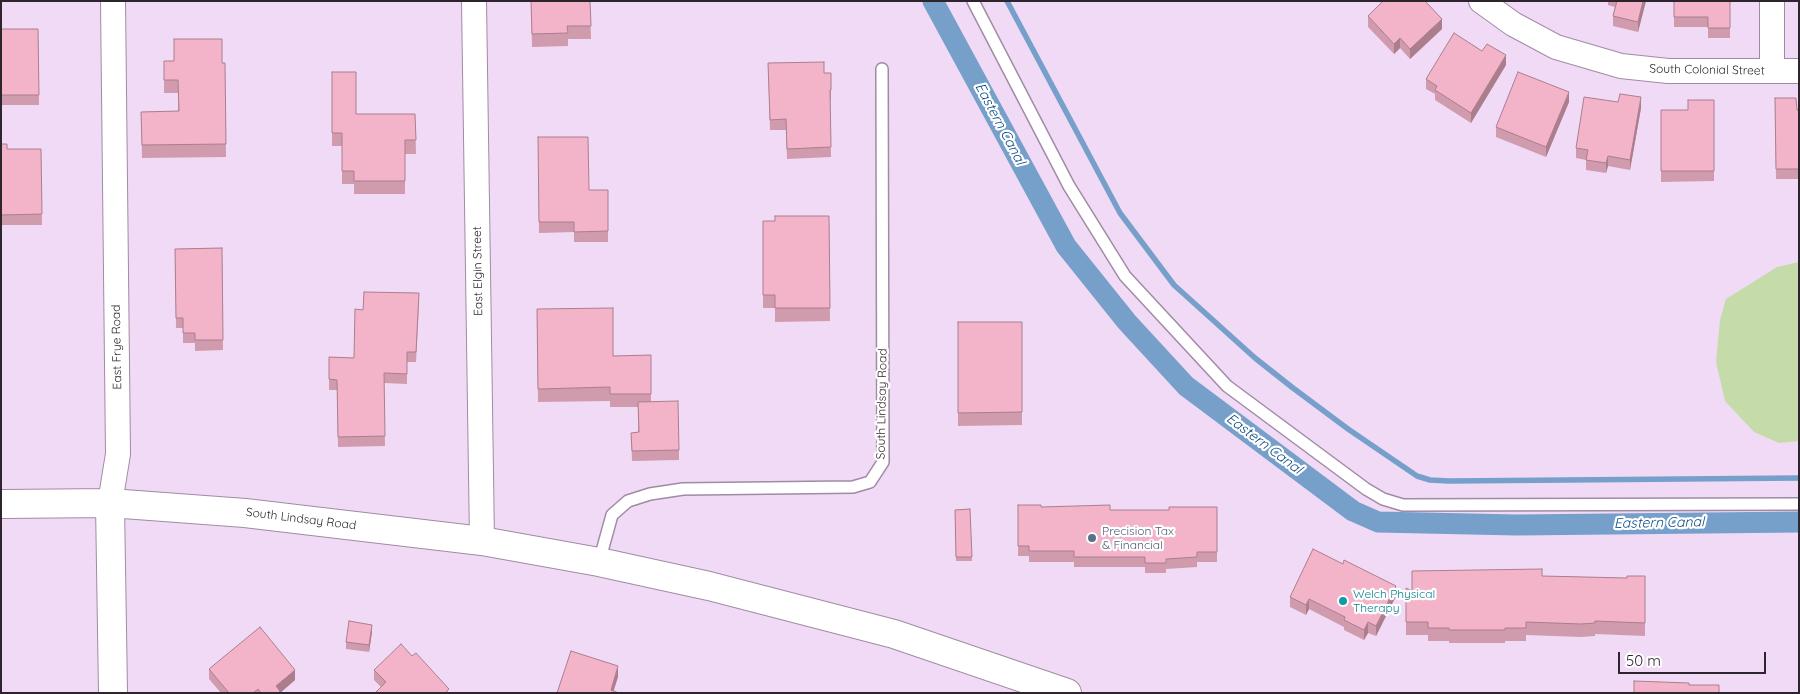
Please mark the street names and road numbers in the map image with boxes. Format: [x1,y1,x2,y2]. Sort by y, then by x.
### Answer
street label: South Colonial Street [1649,62,1765,78]
street label: East Elgin Street [470,226,486,316]
street label: East Frye Road [109,304,125,390]
street label: South Lindsay Road [874,348,890,460]
street label: South Lindsay Road [245,505,357,533]

